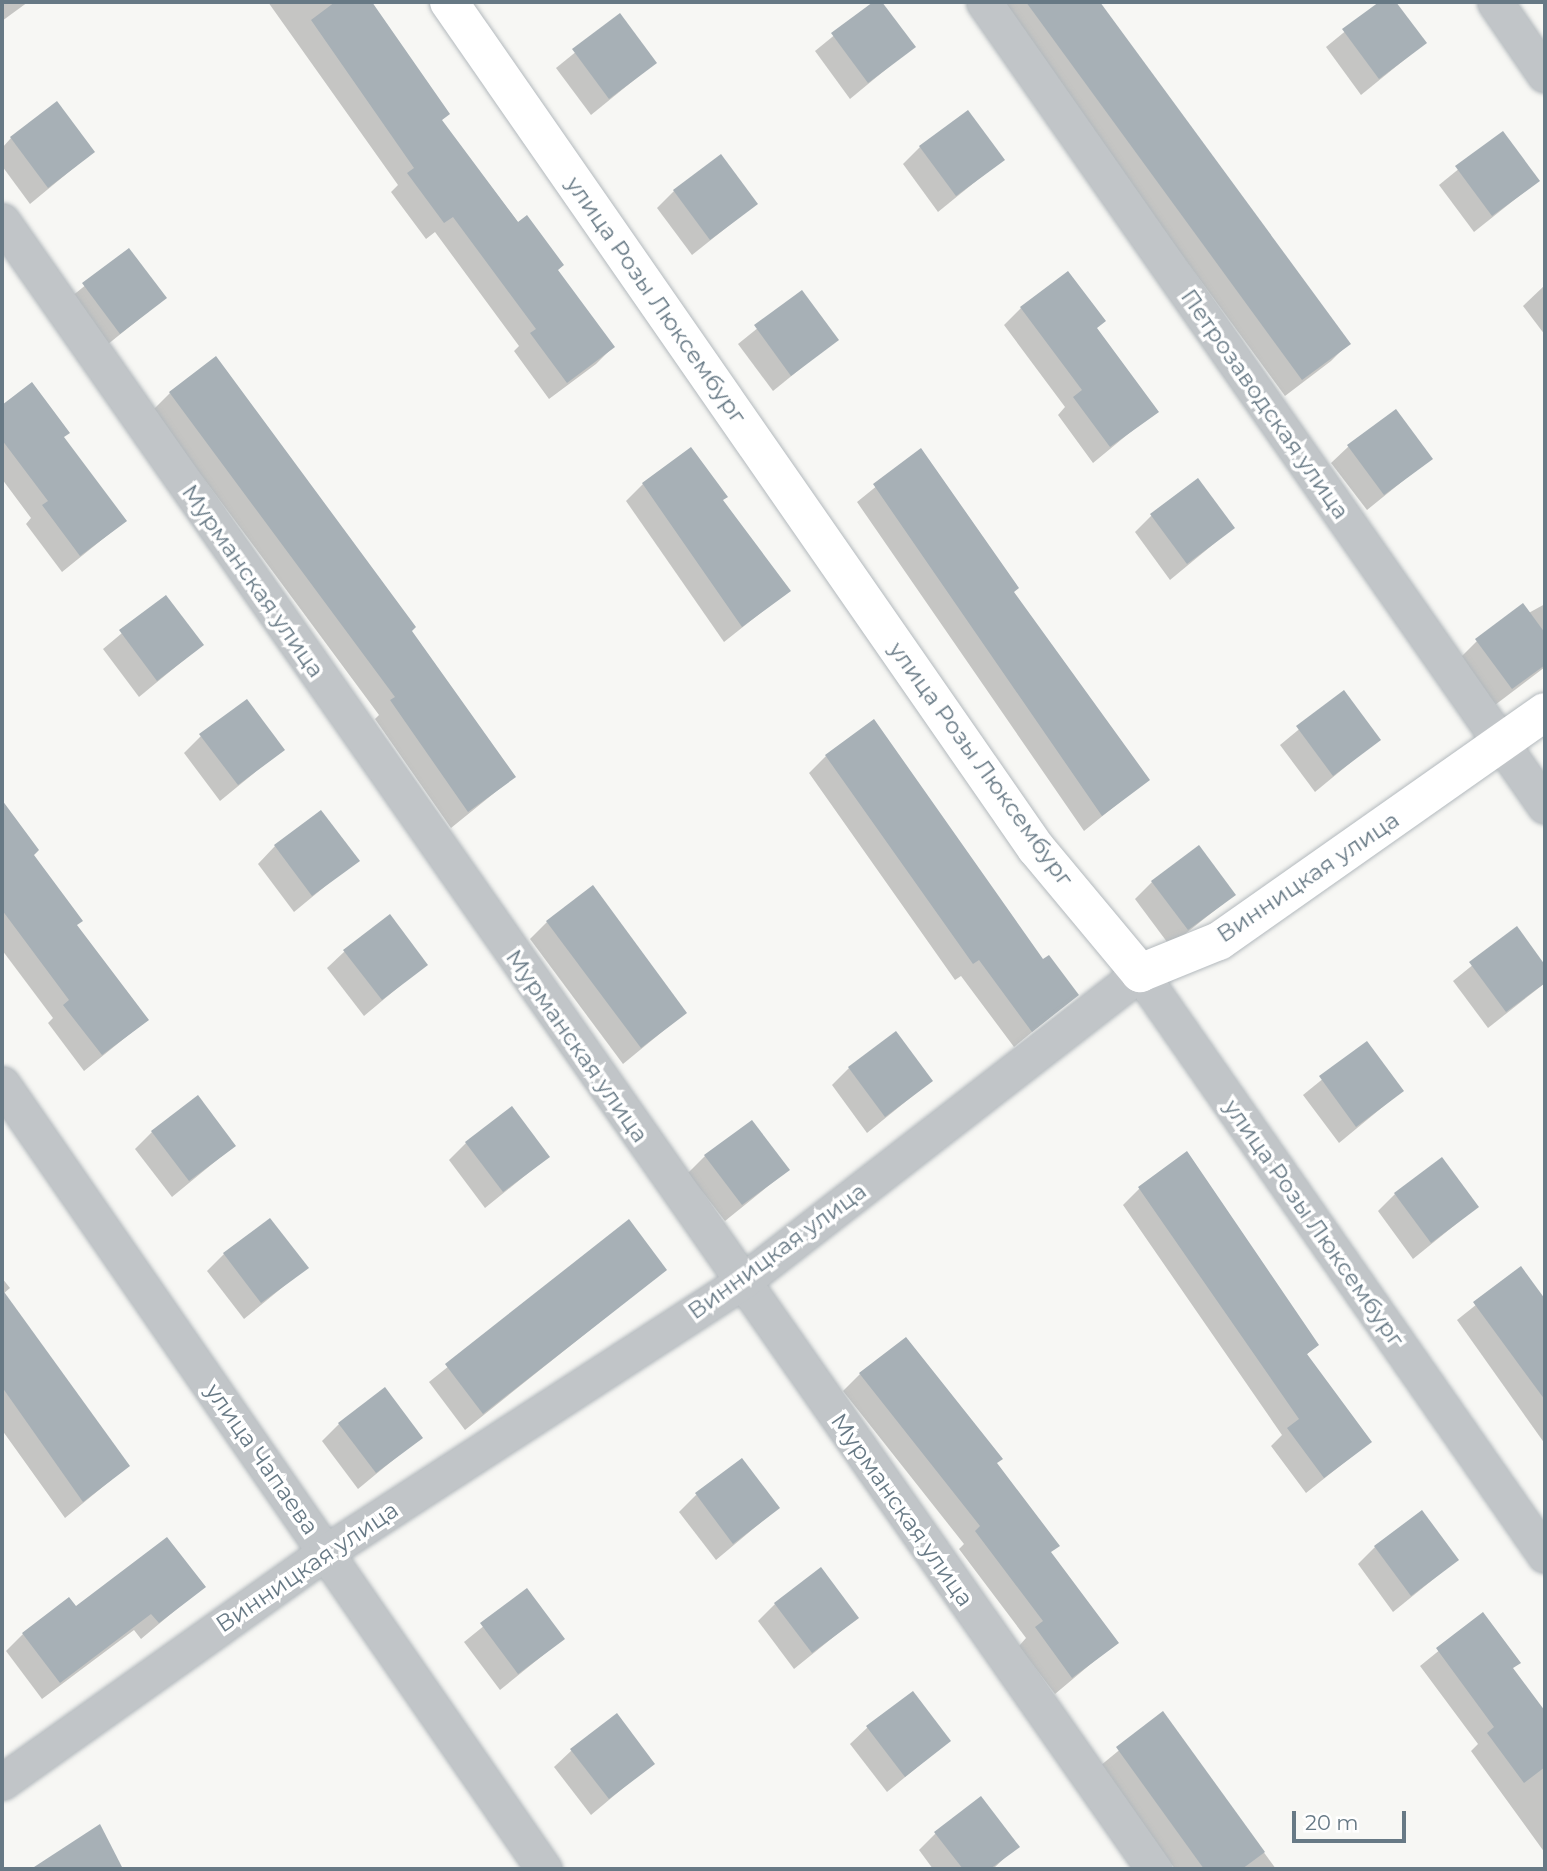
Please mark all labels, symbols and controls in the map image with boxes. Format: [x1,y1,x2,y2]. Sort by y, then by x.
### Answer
street label: улица Розы Люксембург [560,171,752,429]
street label: Петрозаводская улица [1175,284,1355,524]
street label: Мурманская улица [176,479,330,683]
street label: улица Розы Люксембург [883,636,1079,892]
street label: Винницкая улица [1212,806,1404,948]
street label: Мурманская улица [500,944,654,1148]
street label: улица Розы Люксембург [1218,1094,1410,1352]
street label: Винницкая улица [682,1177,872,1325]
street label: улица Чапаева [200,1378,324,1540]
street label: Мурманская улица [825,1408,979,1612]
street label: Винницкая улица [211,1496,403,1638]
scale bar [1295,1798,1409,1842]
text: 20 m [1305,1810,1359,1835]

